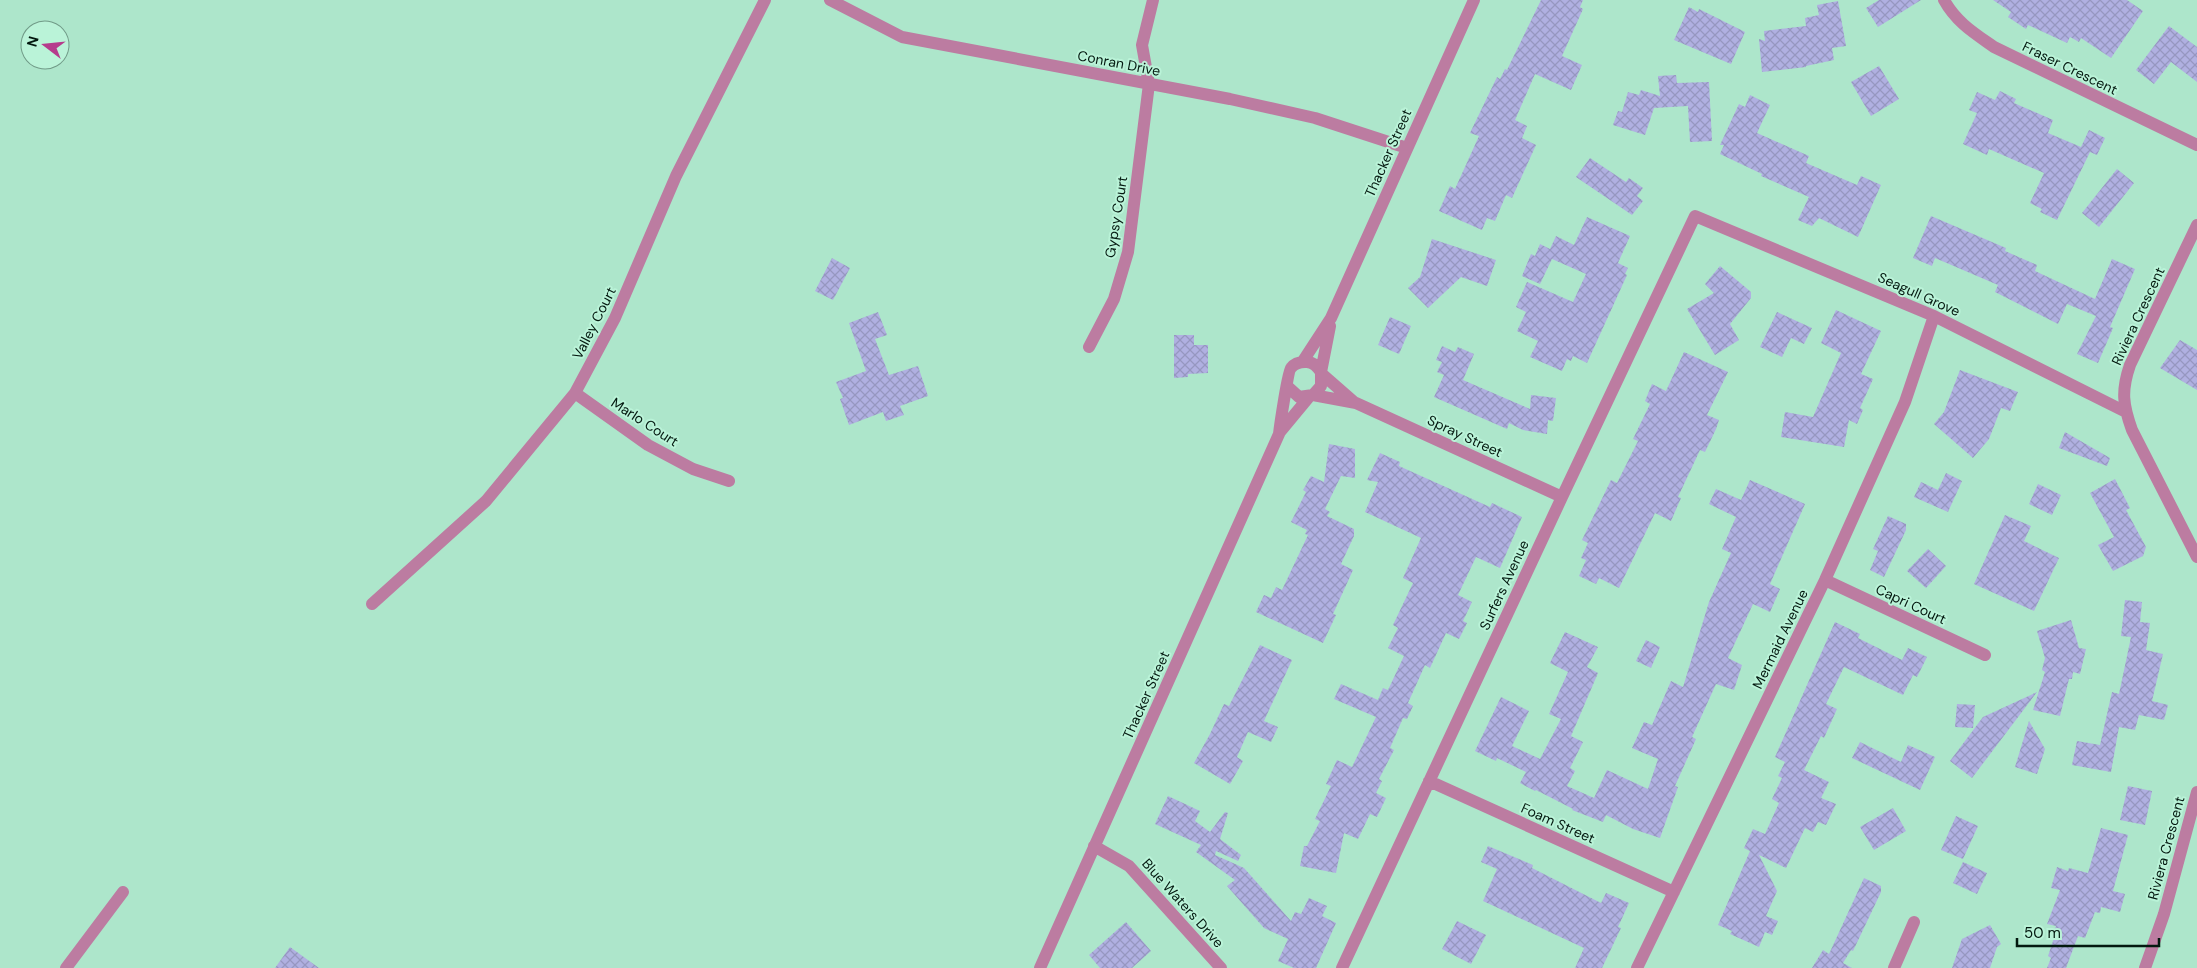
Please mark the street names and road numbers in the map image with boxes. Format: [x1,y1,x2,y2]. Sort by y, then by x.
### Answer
street label: Fraser Crescent [2019,37,2121,99]
street label: Conran Drive [1076,46,1162,80]
street label: Thacker Street [1361,106,1415,200]
street label: Gypsy Court [1101,175,1131,259]
street label: Riviera Crescent [2107,264,2169,368]
street label: Seagull Grove [1875,268,1963,320]
street label: Valley Court [568,284,620,362]
street label: Marlo Court [608,394,682,450]
street label: Spray Street [1425,411,1505,461]
street label: Surfers Avenue [1475,537,1533,633]
street label: Capri Court [1873,580,1949,628]
street label: Mermaid Avenue [1748,586,1812,692]
street label: Thacker Street [1119,648,1173,742]
street label: Riviera Crescent [2144,794,2188,902]
street label: Foam Street [1518,799,1598,847]
street label: Blue Waters Drive [1138,855,1228,951]

